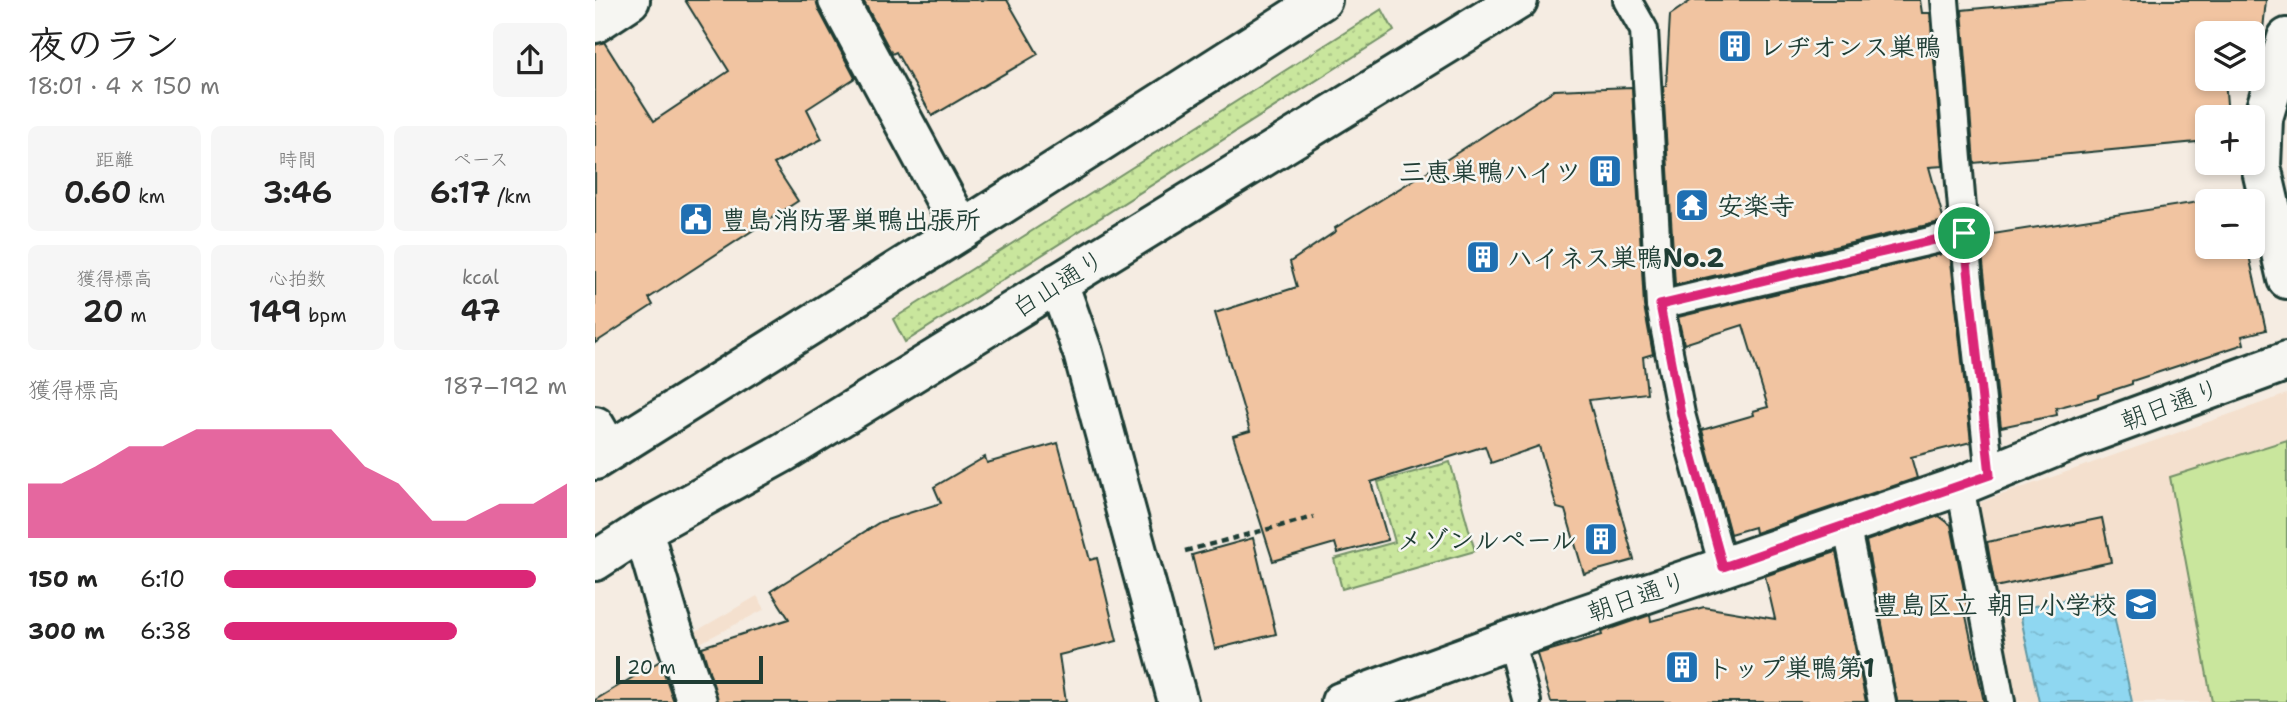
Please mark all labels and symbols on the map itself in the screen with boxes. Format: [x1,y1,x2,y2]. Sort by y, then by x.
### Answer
building icon: レヂオンス巣鴨 [1716,27,1754,65]
place label: レヂオンス巣鴨 [1759,29,1941,64]
building icon: 三恵巣鴨ハイツ [1586,152,1624,190]
place label: 三恵巣鴨ハイツ [1399,154,1581,189]
temple icon: 安楽寺 [1673,186,1711,224]
place label: 安楽寺 [1717,188,1795,223]
public building icon: 豊島消防署巣鴨出張所 [677,200,715,238]
place label: 豊島消防署巣鴨出張所 [721,202,981,237]
pin [1934,203,1994,263]
building icon: ハイネス巣鴨No.2 [1464,238,1502,276]
place label: ハイネス巣鴨No.2 [1507,240,1724,275]
street label: 白山通り [1005,241,1111,325]
street label: 朝日通り [2115,370,2225,438]
building icon: メゾンルペール [1582,520,1620,558]
place label: メゾンルペール [1397,522,1577,557]
street label: 朝日通り [1582,563,1692,629]
school or university icon: 豊島区立 朝日小学校 [2122,585,2160,623]
place label: 豊島区立 朝日小学校 [1874,587,2117,622]
building icon: トップ巣鴨第1 [1663,648,1701,686]
place label: トップ巣鴨第1 [1707,650,1875,685]
scale bar [616,653,763,685]

